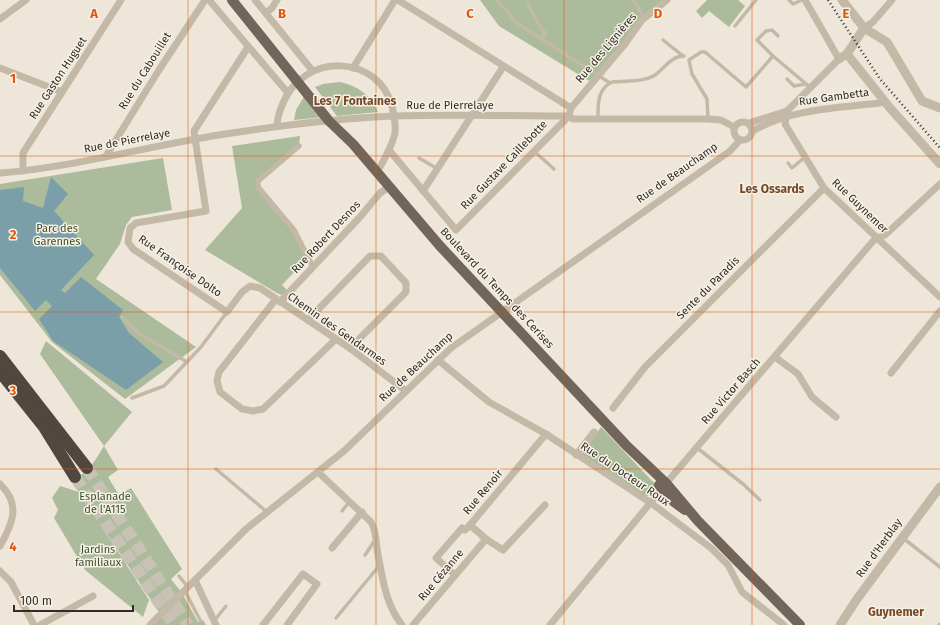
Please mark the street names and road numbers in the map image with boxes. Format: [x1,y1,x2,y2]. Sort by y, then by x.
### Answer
street label: Rue des Lignières [573,10,639,86]
street label: Rue du Cabouillet [116,30,174,112]
street label: Rue Gaston Huguet [27,34,89,122]
street label: Rue Gambetta [798,86,870,108]
street label: Rue de Pierrelaye [406,99,494,112]
street label: Rue Gustave Caillebotte [458,118,550,212]
street label: Rue de Pierrelaye [83,126,171,156]
street label: Rue de Beauchamp [634,140,720,206]
street label: Rue Guynemer [829,176,891,236]
street label: Rue Robert Desnos [289,198,363,276]
street label: Boulevard du Temps des Cerises [438,225,556,351]
street label: Rue Françoise Dolto [136,232,224,300]
street label: Sente du Paradis [674,254,742,322]
street label: Chemin des Gendarmes [285,290,389,368]
street label: Rue de Beauchamp [376,329,456,405]
street label: Rue Victor Basch [699,355,763,427]
street label: Rue du Docteur Roux [578,439,673,509]
street label: Rue Renoir [460,466,506,517]
street label: Rue d'Herblay [853,516,905,580]
street label: Rue Cézanne [416,547,466,603]

